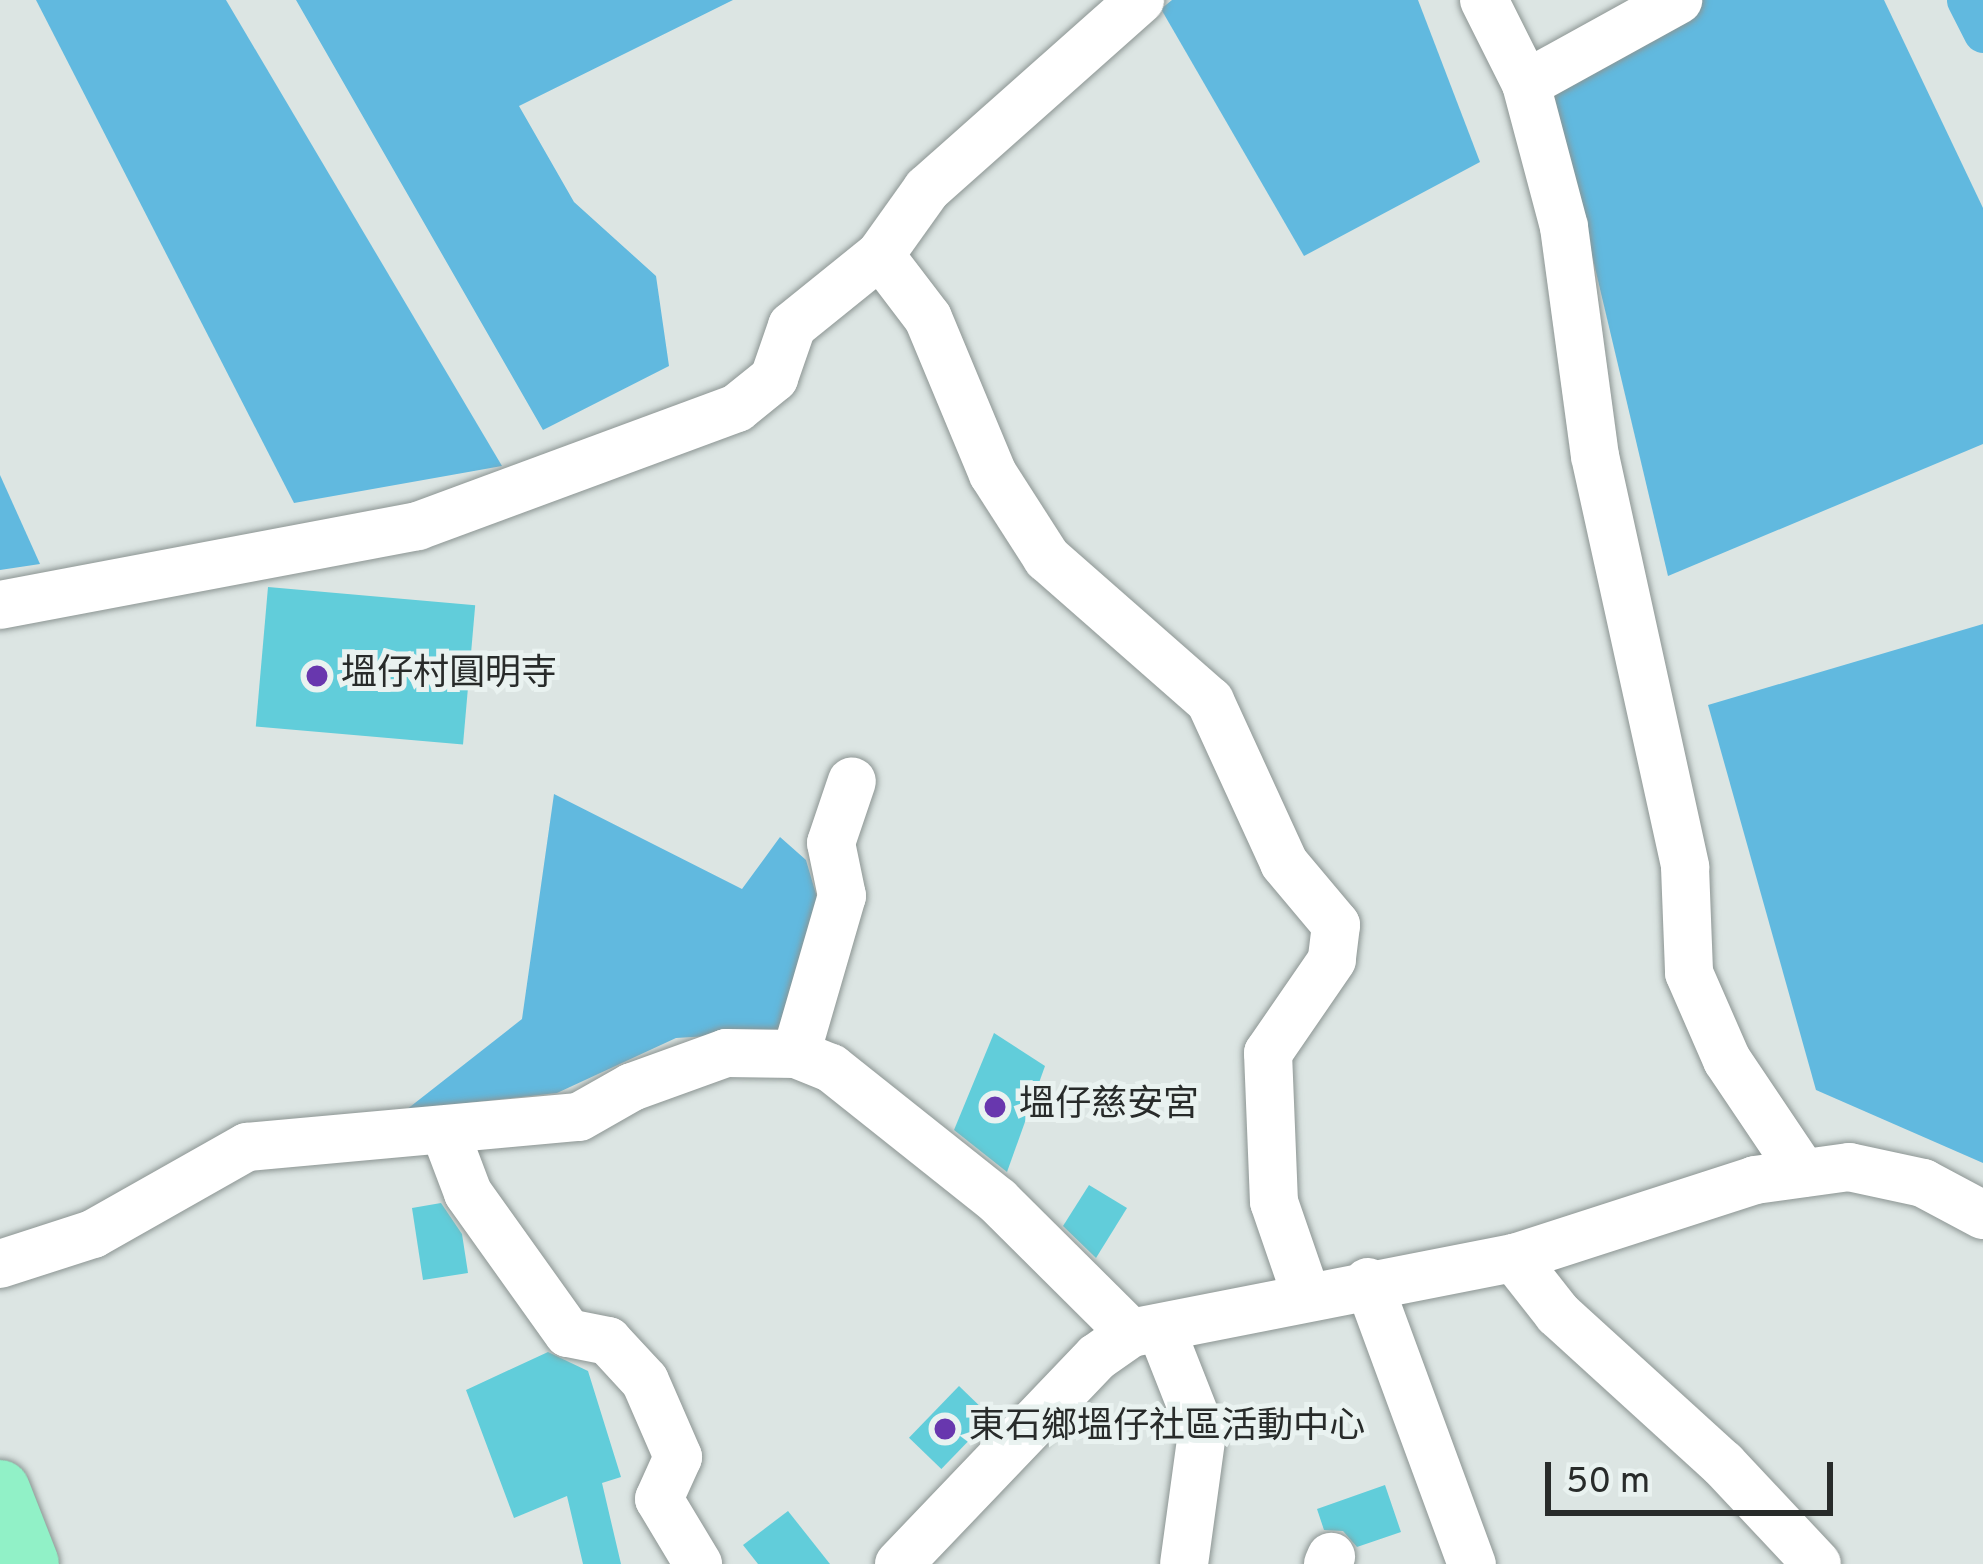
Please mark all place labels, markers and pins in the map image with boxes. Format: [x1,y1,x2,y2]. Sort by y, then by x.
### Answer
place label: 塭仔村圓明寺 [341,654,557,698]
marker: 塭仔村圓明寺 [304,663,330,689]
place label: 塭仔慈安宮 [1019,1085,1199,1129]
marker: 塭仔慈安宮 [982,1094,1008,1120]
place label: 東石鄉塭仔社區活動中心 [969,1407,1365,1451]
marker: 東石鄉塭仔社區活動中心 [932,1416,958,1442]

